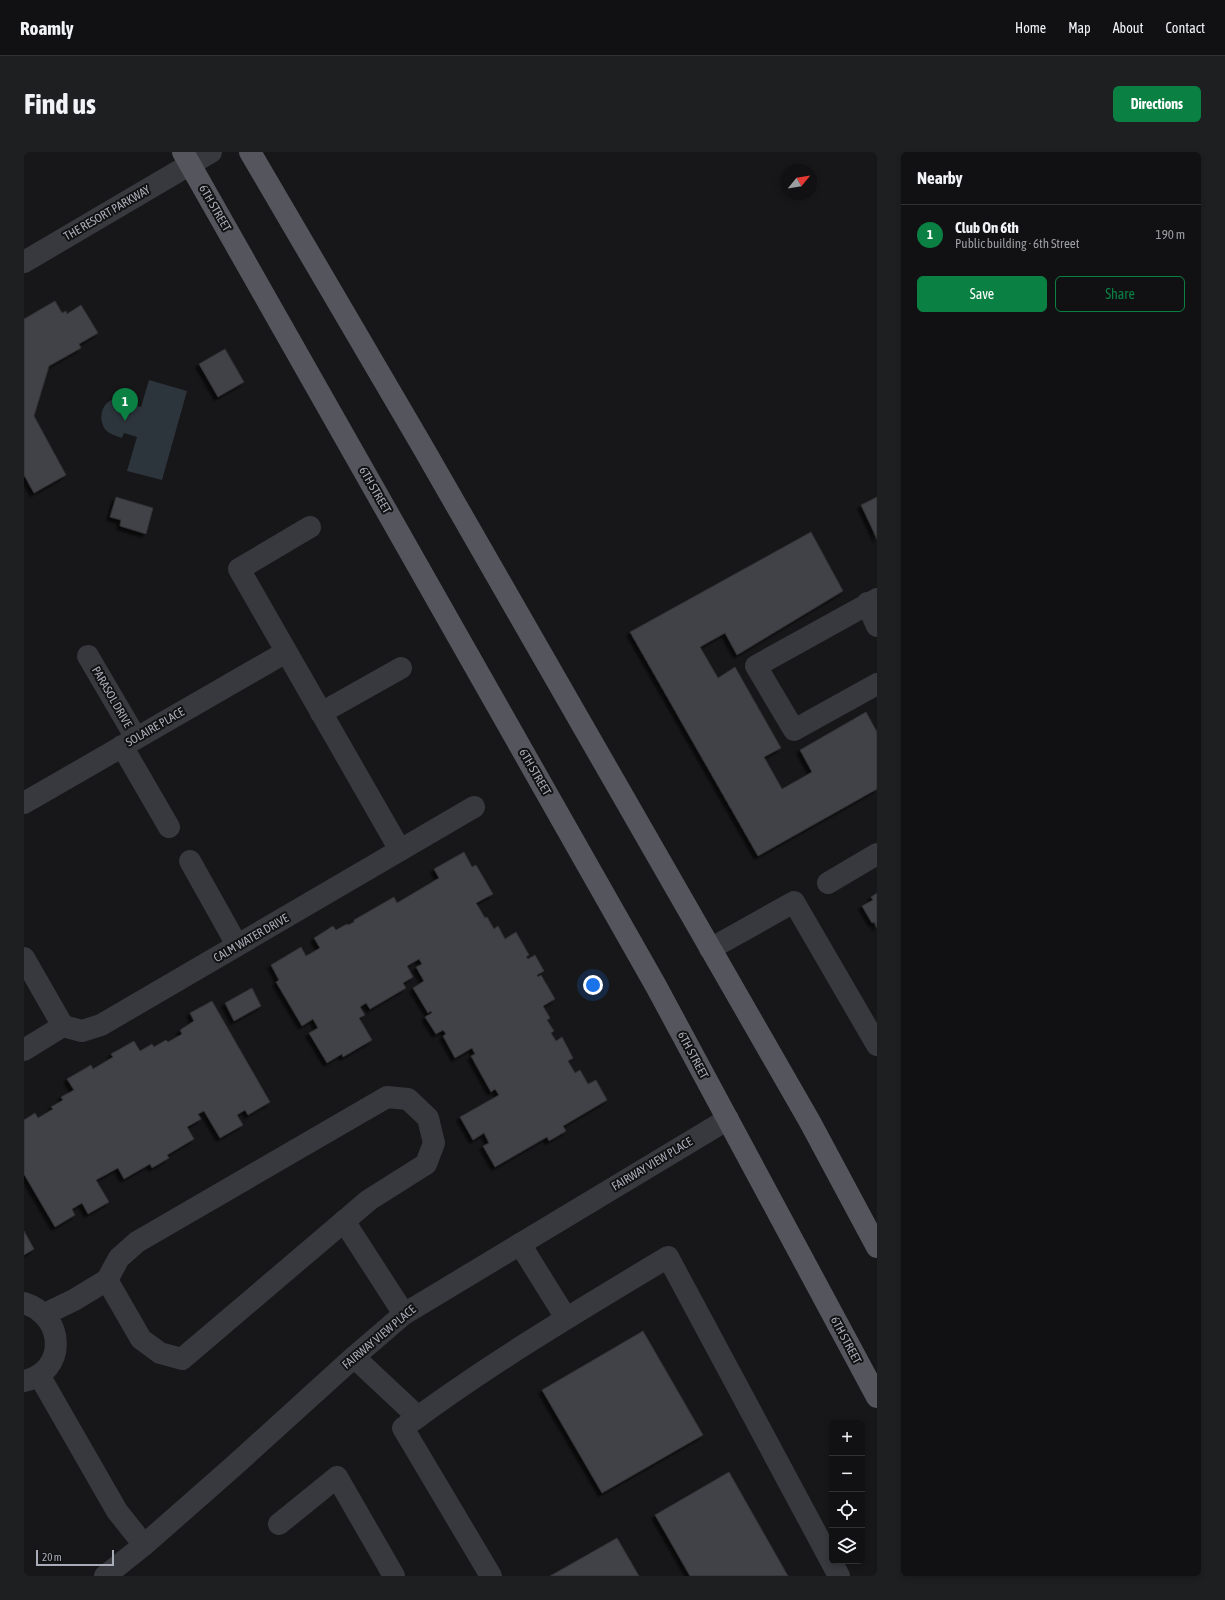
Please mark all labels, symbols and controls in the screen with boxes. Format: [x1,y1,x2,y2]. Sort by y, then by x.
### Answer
text: Roamly [20,17,74,39]
text: Home [1015,20,1046,36]
text: Map [1068,20,1091,36]
text: About [1113,20,1144,36]
text: Contact [1166,20,1205,36]
button: Directions [1113,86,1201,122]
text: Find us [24,88,96,120]
north arrow [781,164,817,200]
text: Nearby [917,168,963,188]
street label: THE RESORT PARKWAY [61,182,153,243]
street label: 6TH STREET [196,182,234,234]
text: Club On 6th [955,219,1019,236]
text: 1 [927,227,933,242]
text: 190 m [1156,227,1185,242]
text: Public building · 6th Street [955,236,1079,251]
button: Save [917,276,1047,312]
button: Share [1055,276,1185,312]
pin: 1 [112,388,138,421]
street label: 6TH STREET [356,464,394,516]
street label: PARASOL DRIVE [89,664,135,730]
street label: SOLAIRE PLACE [123,705,187,749]
street label: 6TH STREET [516,746,554,798]
street label: CALM WATER DRIVE [211,911,291,965]
your location [583,975,603,995]
street label: 6TH STREET [675,1029,712,1082]
street label: FAIRWAY VIEW PLACE [609,1134,695,1194]
street label: FAIRWAY VIEW PLACE [339,1302,419,1372]
street label: 6TH STREET [828,1314,865,1367]
map controls [829,1420,865,1564]
button: + [829,1420,865,1456]
button: − [829,1456,865,1492]
button: locate [829,1492,865,1528]
button: layers [829,1528,865,1564]
scale bar [36,1548,114,1567]
text: 20 m [42,1551,62,1563]

